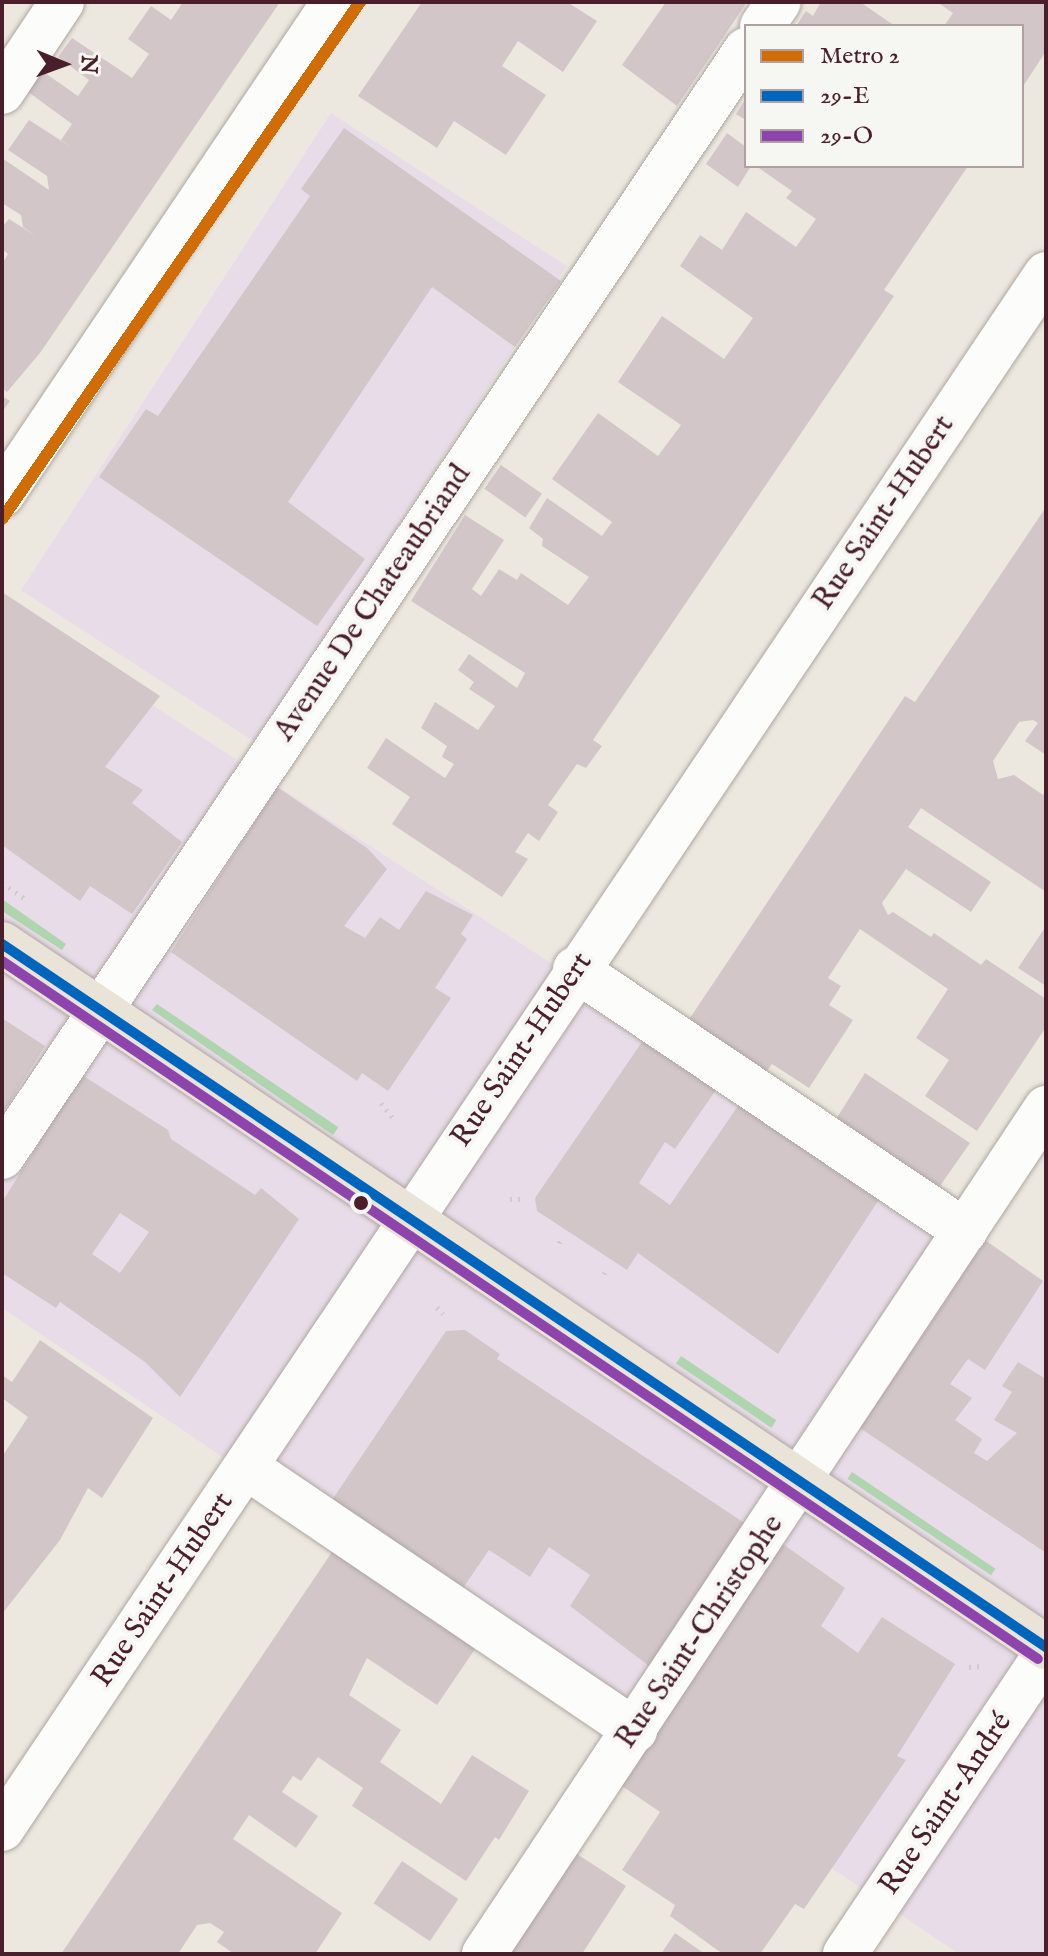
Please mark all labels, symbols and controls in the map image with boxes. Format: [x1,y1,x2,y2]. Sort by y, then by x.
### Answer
north arrow [24,24,104,104]
legend [744,24,1024,168]
text: Metro 2 [820,41,900,72]
text: N [74,55,102,74]
text: 29-E [820,81,870,112]
text: 29-O [820,121,873,152]
street label: Rue Saint-Hubert [806,409,962,617]
street label: Avenue De Chateaubriand [267,458,479,748]
street label: Rue Saint-Hubert [444,946,600,1154]
unlabelled marker [353,1195,369,1211]
street label: Rue Saint-Hubert [85,1486,241,1694]
street label: Rue Saint-Christophe [608,1508,792,1756]
street label: Rue Saint-André [872,1706,1020,1902]

